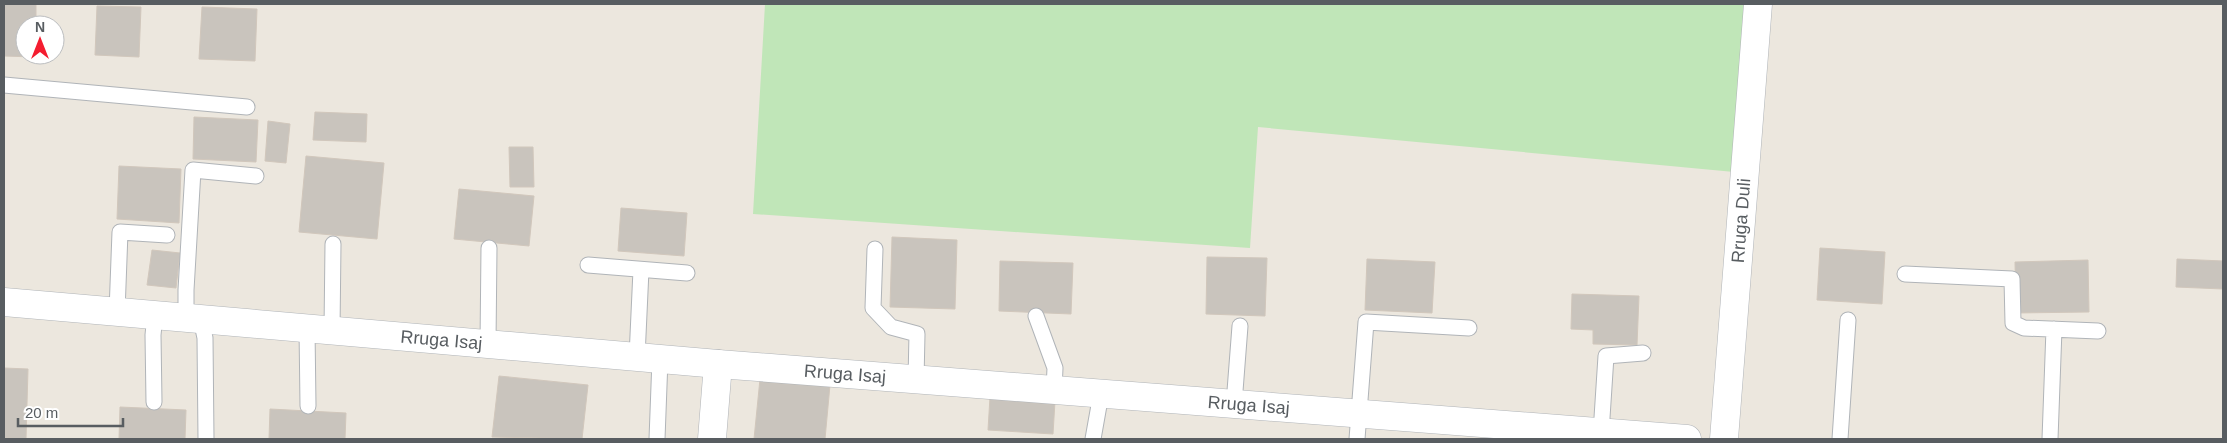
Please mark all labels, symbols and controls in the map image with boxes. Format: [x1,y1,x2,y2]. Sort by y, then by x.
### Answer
north arrow [15,15,65,65]
text: N [35,19,45,35]
street label: Rruga Duli [1728,177,1754,264]
street label: Rruga Isaj [400,326,483,353]
street label: Rruga Isaj [803,361,887,387]
street label: Rruga Isaj [1207,392,1290,418]
scale bar [18,396,122,428]
text: 20 m [25,404,58,421]

